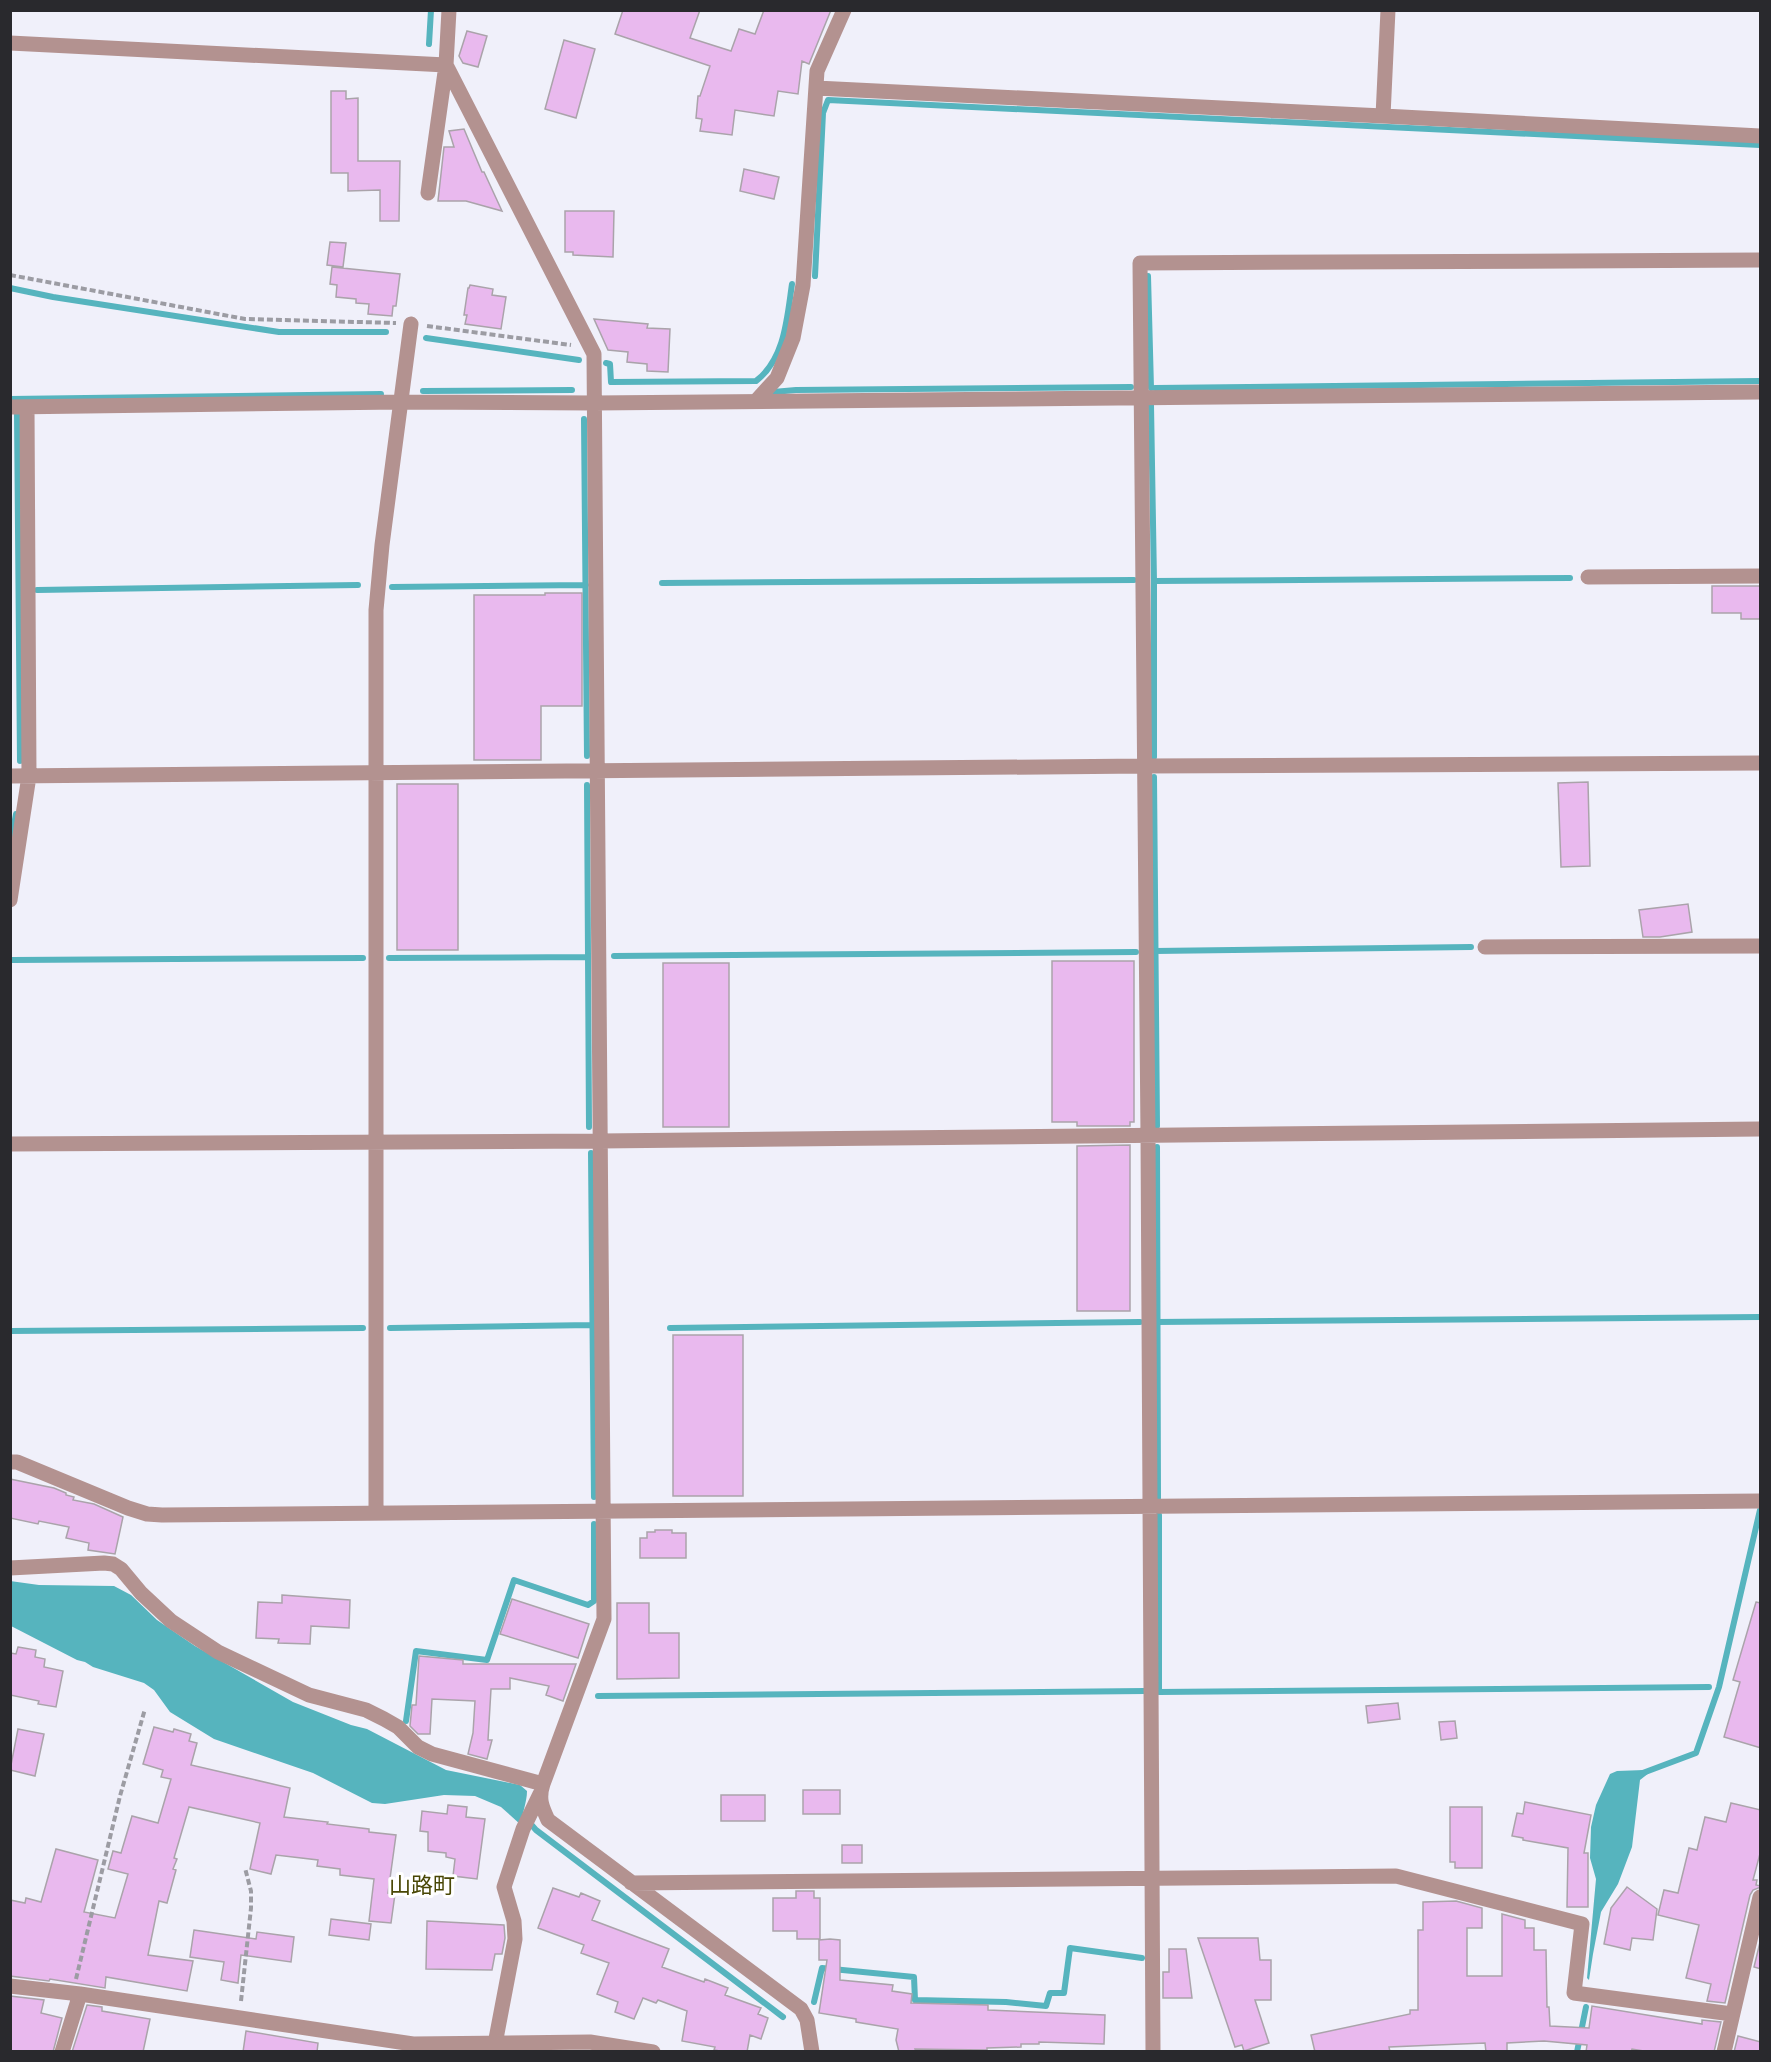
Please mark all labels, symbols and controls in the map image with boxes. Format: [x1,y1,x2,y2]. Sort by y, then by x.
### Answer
district label: 山路町 [389,1872,455,1898]

